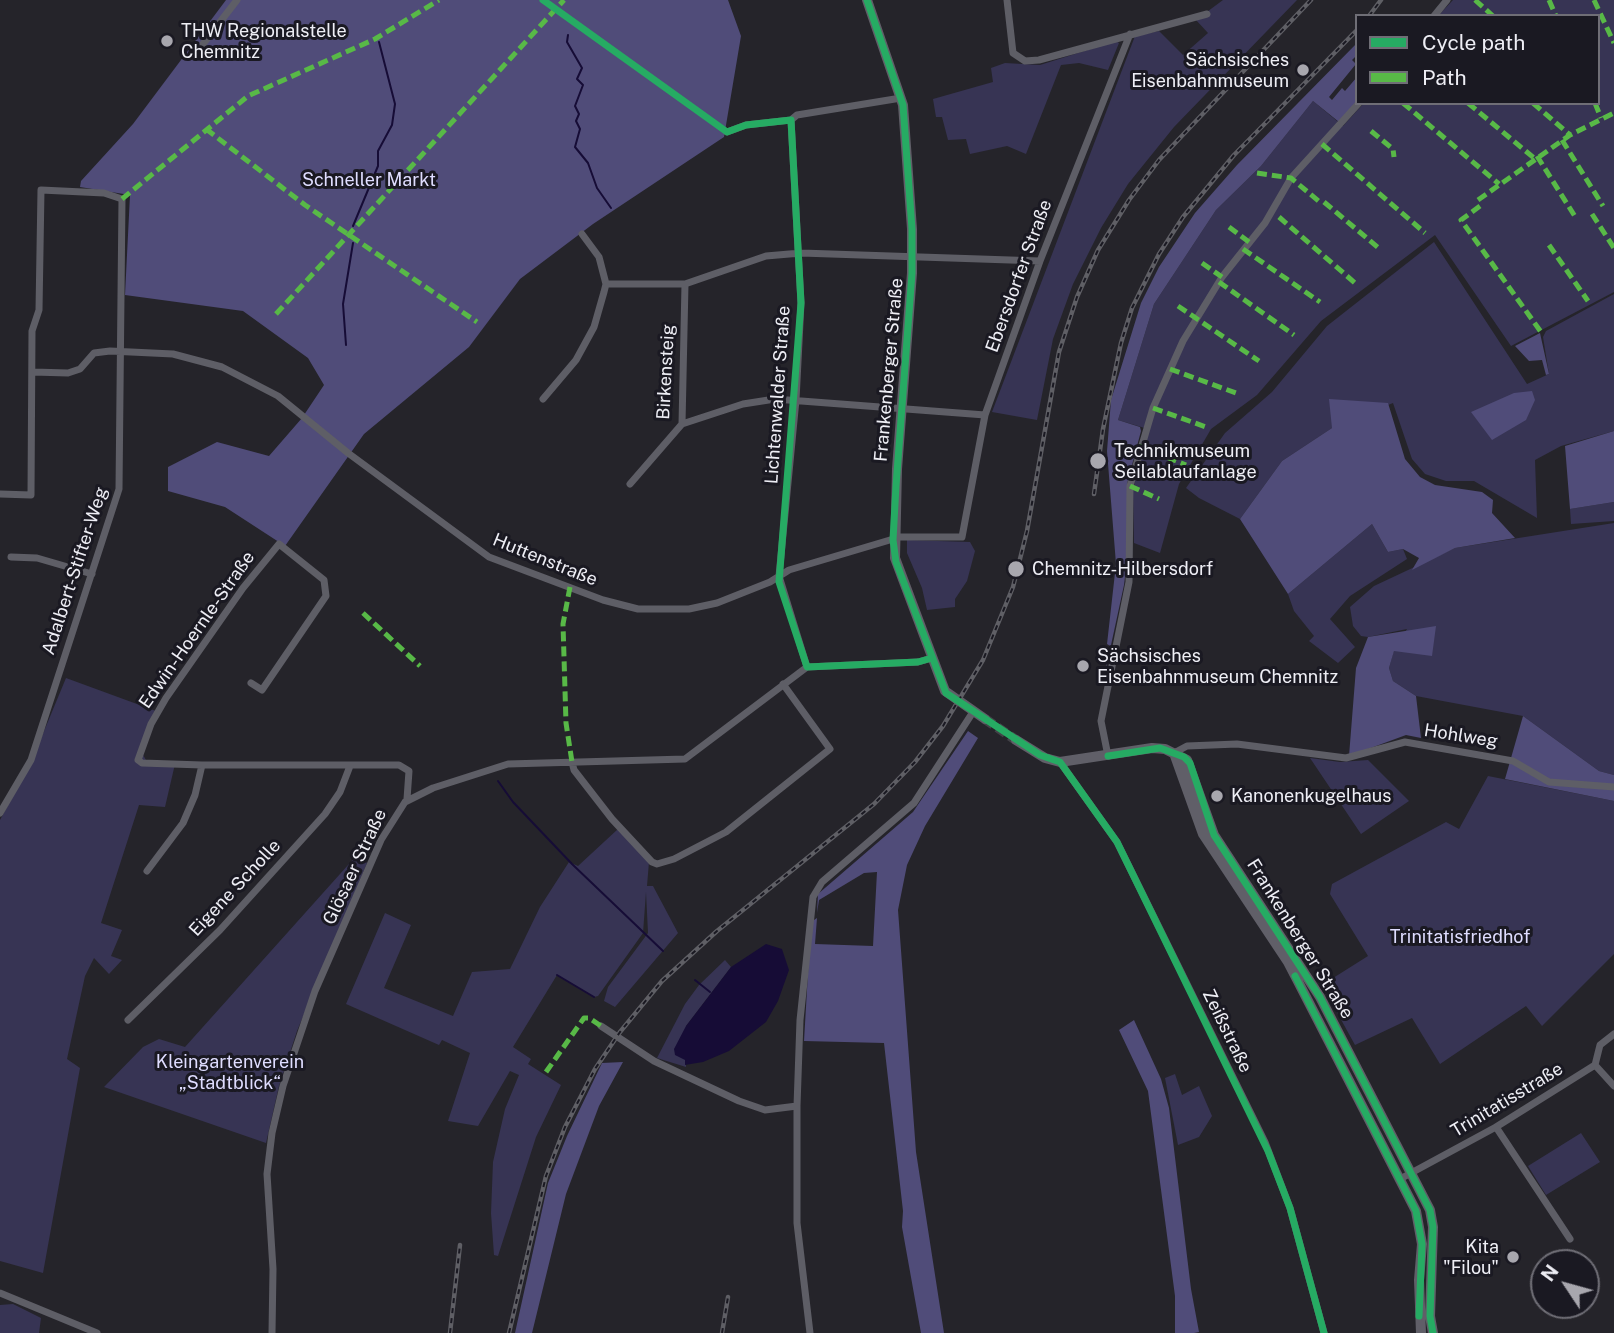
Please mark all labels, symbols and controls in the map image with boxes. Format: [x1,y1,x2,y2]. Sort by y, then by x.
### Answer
legend [1355,14,1600,105]
place label: THW Regionalstelle Chemnitz [181,20,347,62]
text: Cycle path [1422,30,1525,55]
marker: THW Regionalstelle Chemnitz [159,33,175,49]
place label: Sächsisches Eisenbahnmuseum [1131,49,1289,92]
marker: Sächsisches Eisenbahnmuseum [1295,62,1311,78]
text: Path [1422,65,1467,90]
park label: Schneller Markt [302,169,436,191]
street label: Ebersdorfer Straße [981,197,1057,355]
street label: Frankenberger Straße [870,277,908,463]
street label: Lichtenwalder Straße [761,305,795,485]
street label: Birkensteig [653,324,679,420]
place label: Technikmuseum Seilablaufanlage [1114,440,1257,482]
marker: Technikmuseum Seilablaufanlage [1088,451,1108,471]
street label: Adalbert-Stifter-Weg [38,484,112,658]
street label: Huttenstraße [490,529,600,591]
street label: Edwin-Hoernle-Straße [135,547,259,713]
place label: Chemnitz-Hilbersdorf [1032,558,1213,580]
marker: Chemnitz-Hilbersdorf [1006,559,1026,579]
place label: Sächsisches Eisenbahnmuseum Chemnitz [1097,645,1338,688]
marker: Sächsisches Eisenbahnmuseum Chemnitz [1075,658,1091,674]
street label: Hohlweg [1423,720,1499,752]
place label: Kanonenkugelhaus [1231,785,1391,807]
marker: Kanonenkugelhaus [1209,788,1225,804]
street label: Glösaer Straße [319,806,391,928]
street label: Eigene Scholle [185,835,285,941]
street label: Frankenberger Straße [1242,855,1358,1023]
park label: Trinitatisfriedhof [1390,926,1530,948]
street label: Zeißstraße [1198,986,1256,1076]
park label: Kleingartenverein „Stadtblick“ [156,1051,304,1094]
street label: Trinitatisstraße [1447,1058,1567,1142]
place label: Kita "Filou" [1443,1236,1499,1278]
marker: Kita "Filou" [1505,1249,1521,1265]
north arrow [1530,1249,1600,1319]
text: N [1536,1260,1563,1285]

